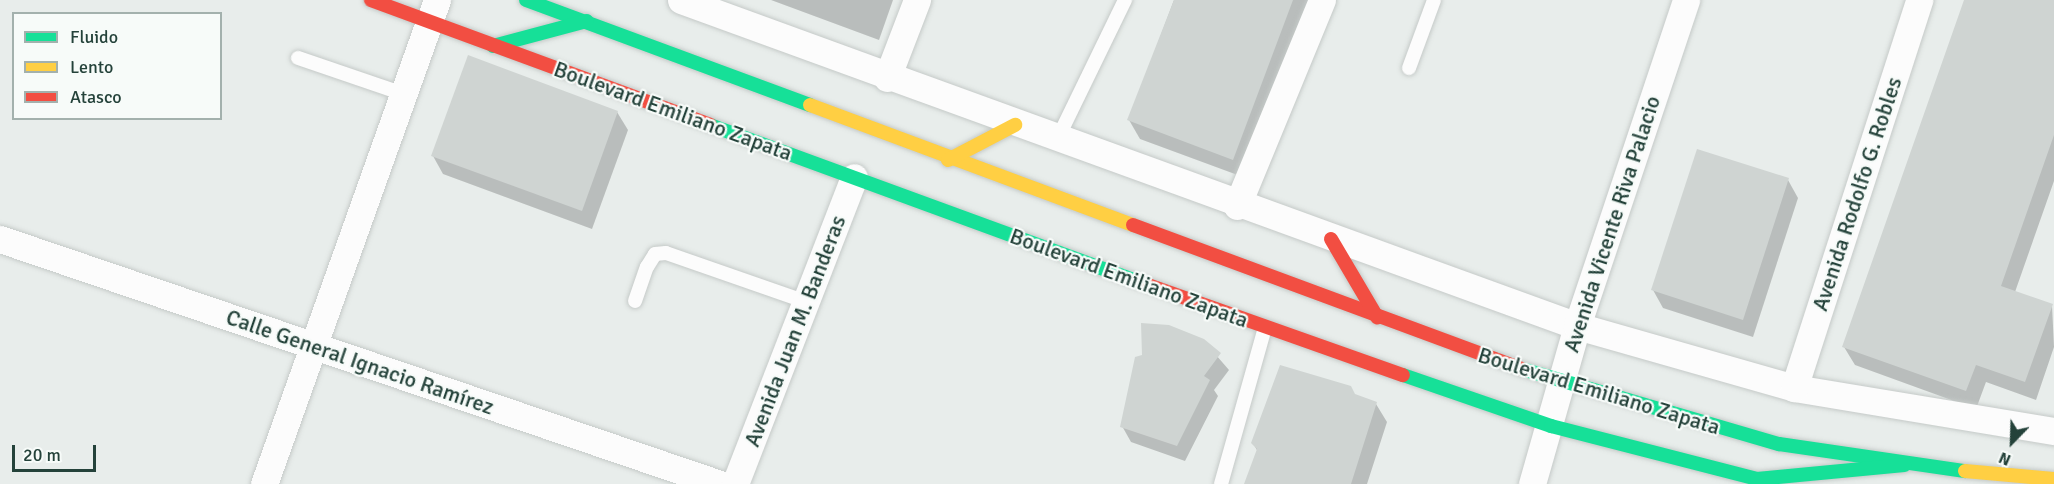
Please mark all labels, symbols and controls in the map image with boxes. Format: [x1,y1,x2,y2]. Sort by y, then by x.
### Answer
legend [12,12,222,120]
text: Fluido [70,26,118,48]
text: Lento [70,56,113,78]
street label: Boulevard Emiliano Zapata [550,56,796,166]
street label: Avenida Rodolfo G. Robles [1807,74,1907,314]
text: Atasco [70,86,122,108]
street label: Avenida Vicente Riva Palacio [1558,92,1666,356]
street label: Avenida Juan M. Banderas [739,212,851,450]
street label: Boulevard Emiliano Zapata [1006,223,1252,333]
street label: Calle General Ignacio Ramírez [223,304,497,420]
street label: Boulevard Emiliano Zapata [1475,342,1723,440]
north arrow [1982,412,2042,472]
scale bar [15,433,99,471]
text: 20 m [23,444,61,466]
text: N [1996,447,2014,470]

